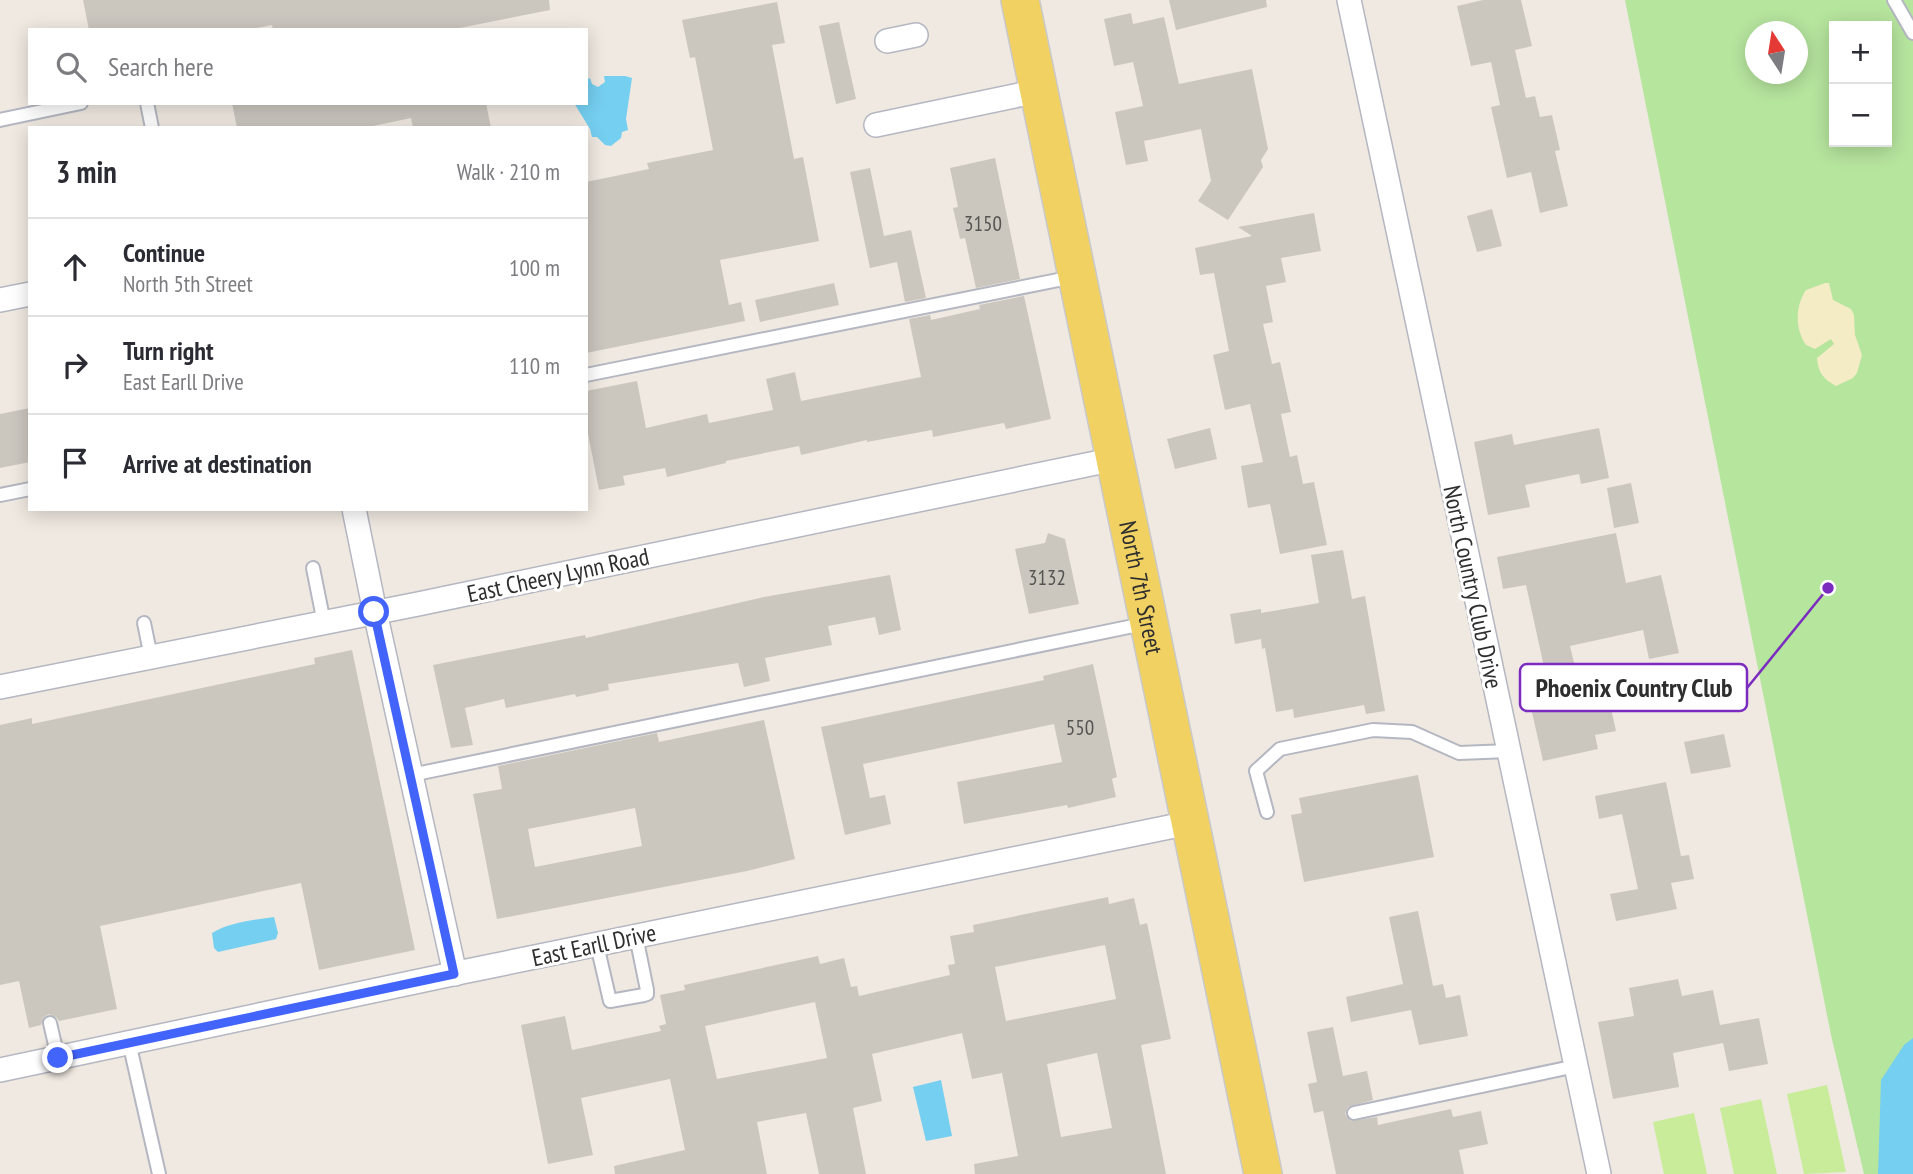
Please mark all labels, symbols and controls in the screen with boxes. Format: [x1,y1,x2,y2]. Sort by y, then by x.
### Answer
north arrow [1745,21,1808,84]
map controls [1829,21,1892,147]
button: + [1829,21,1892,84]
search box [28,28,588,105]
icon: search [52,48,90,86]
text: Search here [108,50,214,83]
button: − [1829,84,1892,147]
text: 3 min [56,152,117,191]
text: Walk · 210 m [457,157,560,186]
house number: 3150 [964,210,1002,237]
text: Continue [123,236,205,269]
icon: ahead [56,248,94,286]
text: 100 m [509,253,560,282]
text: North 5th Street [123,269,253,298]
text: Turn right [123,334,214,367]
icon: right [56,346,94,384]
text: 110 m [509,351,560,380]
text: East Earll Drive [123,367,244,396]
icon: arrive [56,444,94,482]
text: Arrive at destination [123,447,312,480]
street label: North Country Club Drive [1436,483,1510,691]
street label: North 7th Street [1113,518,1171,657]
street label: East Cheery Lynn Road [464,541,652,609]
house number: 3132 [1028,564,1066,591]
route start [358,596,389,627]
callout: Phoenix Country Club [1520,664,1747,711]
text: Phoenix Country Club [1535,671,1733,704]
house number: 550 [1066,714,1094,741]
street label: East Earll Drive [529,917,659,973]
route end [42,1042,73,1073]

